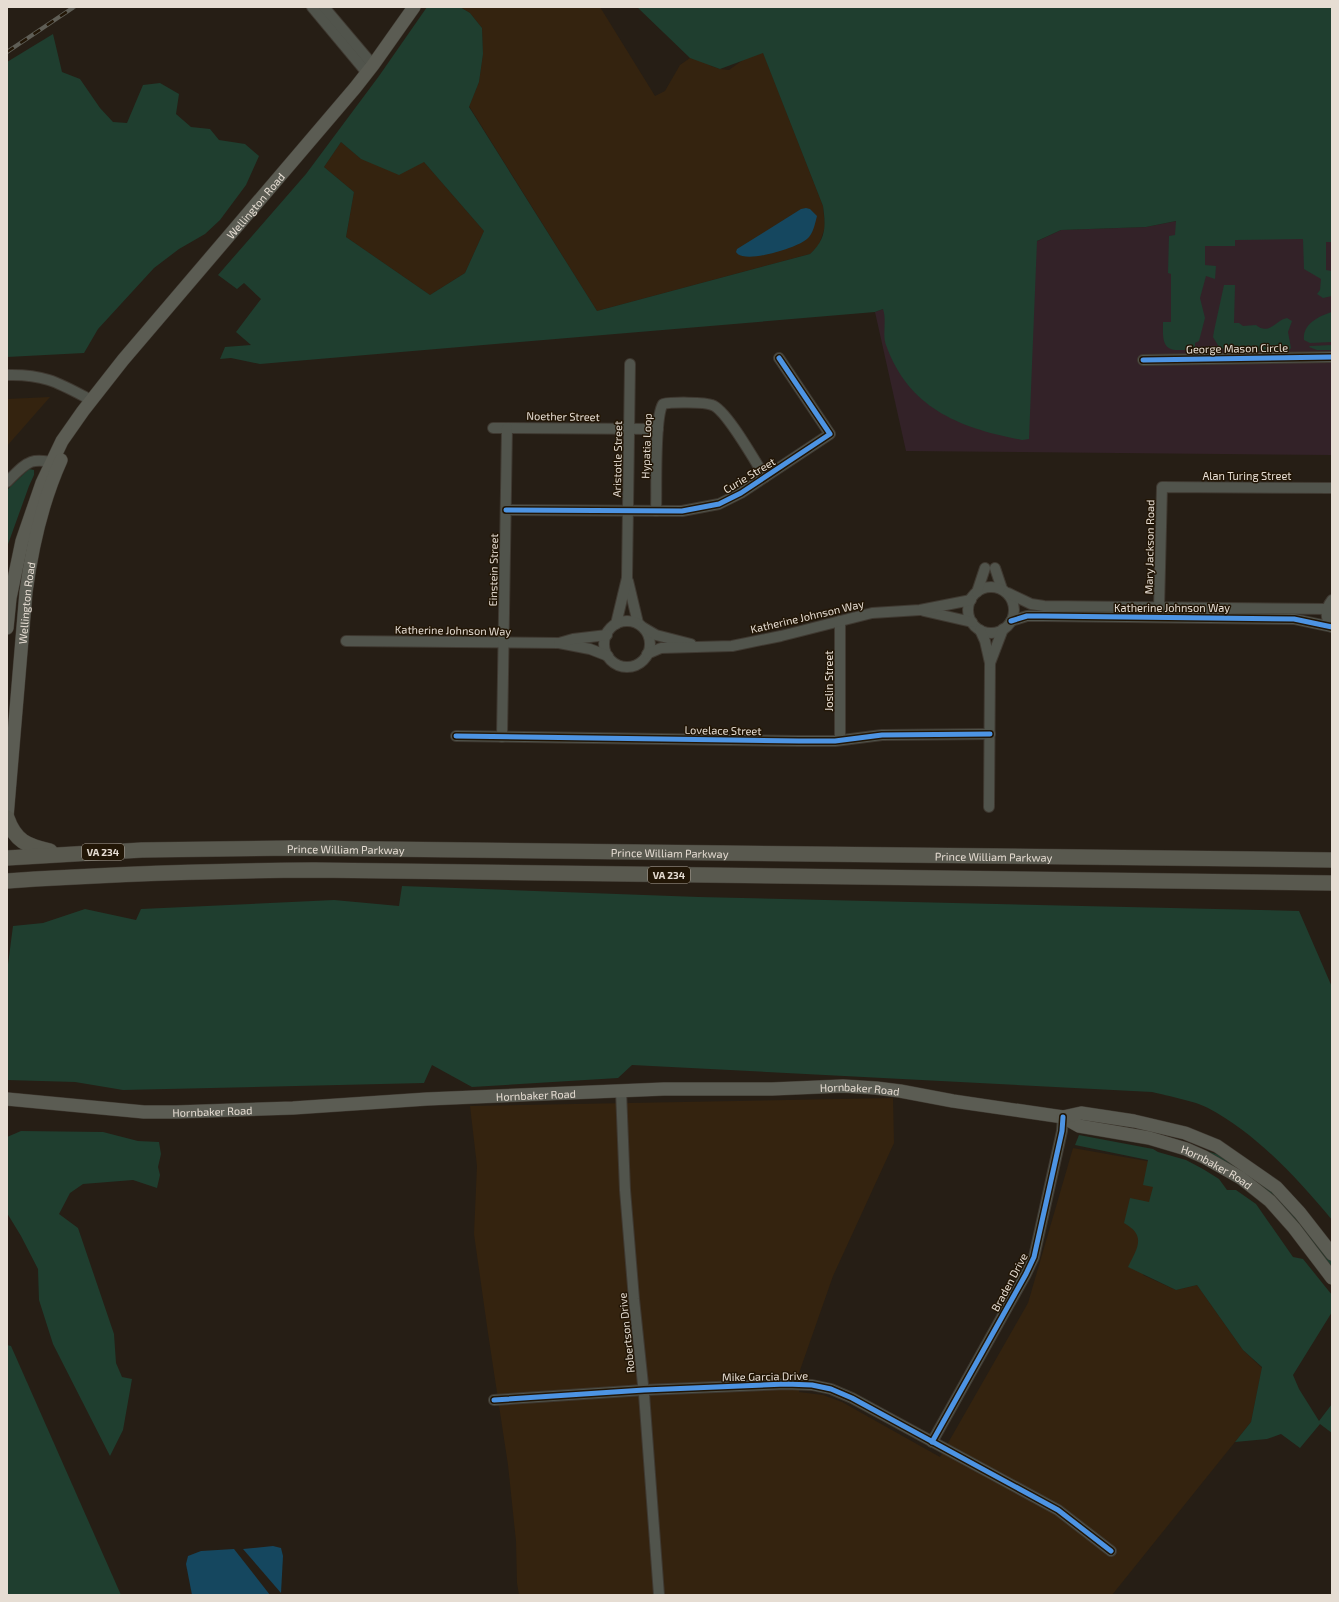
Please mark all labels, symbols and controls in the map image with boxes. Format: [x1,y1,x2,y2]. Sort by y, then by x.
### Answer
street label: Wellington Road [223,170,287,241]
street label: George Mason Circle [1186,341,1288,355]
street label: Noether Street [526,409,600,423]
street label: Hypatia Loop [638,413,654,479]
street label: Aristotle Street [610,421,624,497]
street label: Curie Street [721,454,777,496]
street label: Alan Turing Street [1202,469,1292,482]
street label: Mary Jackson Road [1142,500,1156,594]
street label: Einstein Street [486,533,500,607]
street label: Wellington Road [15,561,37,644]
street label: Katherine Johnson Way [749,597,865,635]
street label: Katherine Johnson Way [1114,601,1230,614]
street label: Katherine Johnson Way [395,622,511,638]
street label: Joslin Street [822,651,835,711]
street label: Lovelace Street [684,723,762,737]
street label: Prince William Parkway [287,841,405,856]
road number: VA 234 [82,844,124,860]
street label: Prince William Parkway [611,845,729,860]
street label: Prince William Parkway [935,849,1053,863]
road number: VA 234 [648,867,690,883]
street label: Hornbaker Road [819,1079,900,1097]
street label: Hornbaker Road [496,1086,576,1103]
street label: Hornbaker Road [172,1103,253,1119]
street label: Hornbaker Road [1180,1141,1255,1191]
street label: Braden Drive [988,1250,1030,1313]
street label: Robertson Drive [615,1292,637,1374]
street label: Mike Garcia Drive [722,1369,808,1383]

